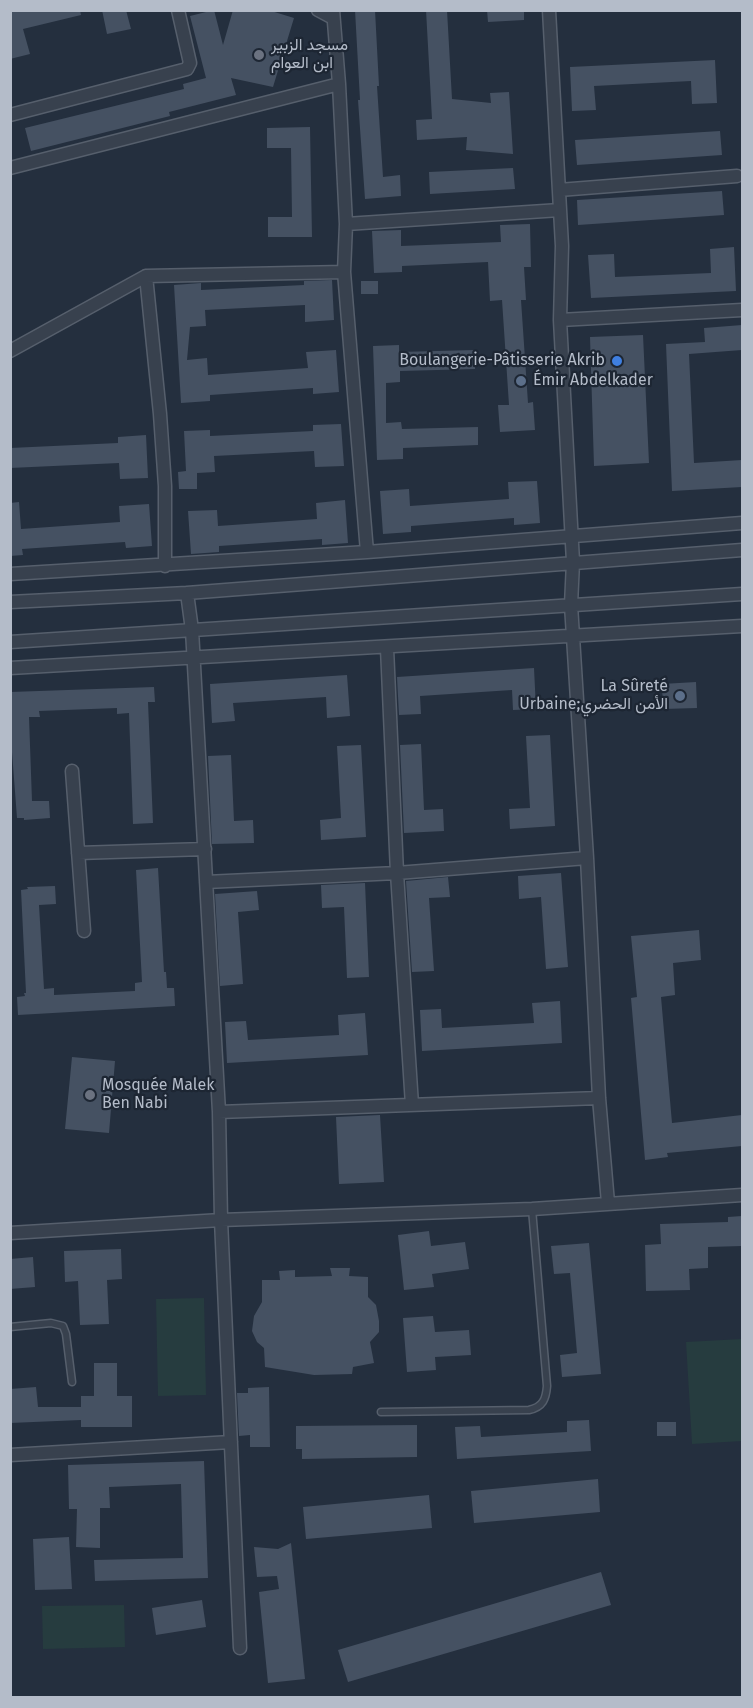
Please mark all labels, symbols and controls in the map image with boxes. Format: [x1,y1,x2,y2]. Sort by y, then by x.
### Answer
place label: مسجد الزبير ابن العوام [271,36,348,74]
marker: مسجد الزبير ابن العوام [252,48,266,62]
place label: Boulangerie-Pâtisserie Akrib [399,351,605,371]
marker: Boulangerie-Pâtisserie Akrib [610,354,624,368]
place label: Émir Abdelkader [533,371,653,391]
marker: Émir Abdelkader [514,374,528,388]
place label: La Sûreté Urbaine;الأمن الحضري [519,677,668,715]
marker: La Sûreté Urbaine;الأمن الحضري [673,689,687,703]
place label: Mosquée Malek Ben Nabi [102,1076,214,1114]
marker: Mosquée Malek Ben Nabi [83,1088,97,1102]

